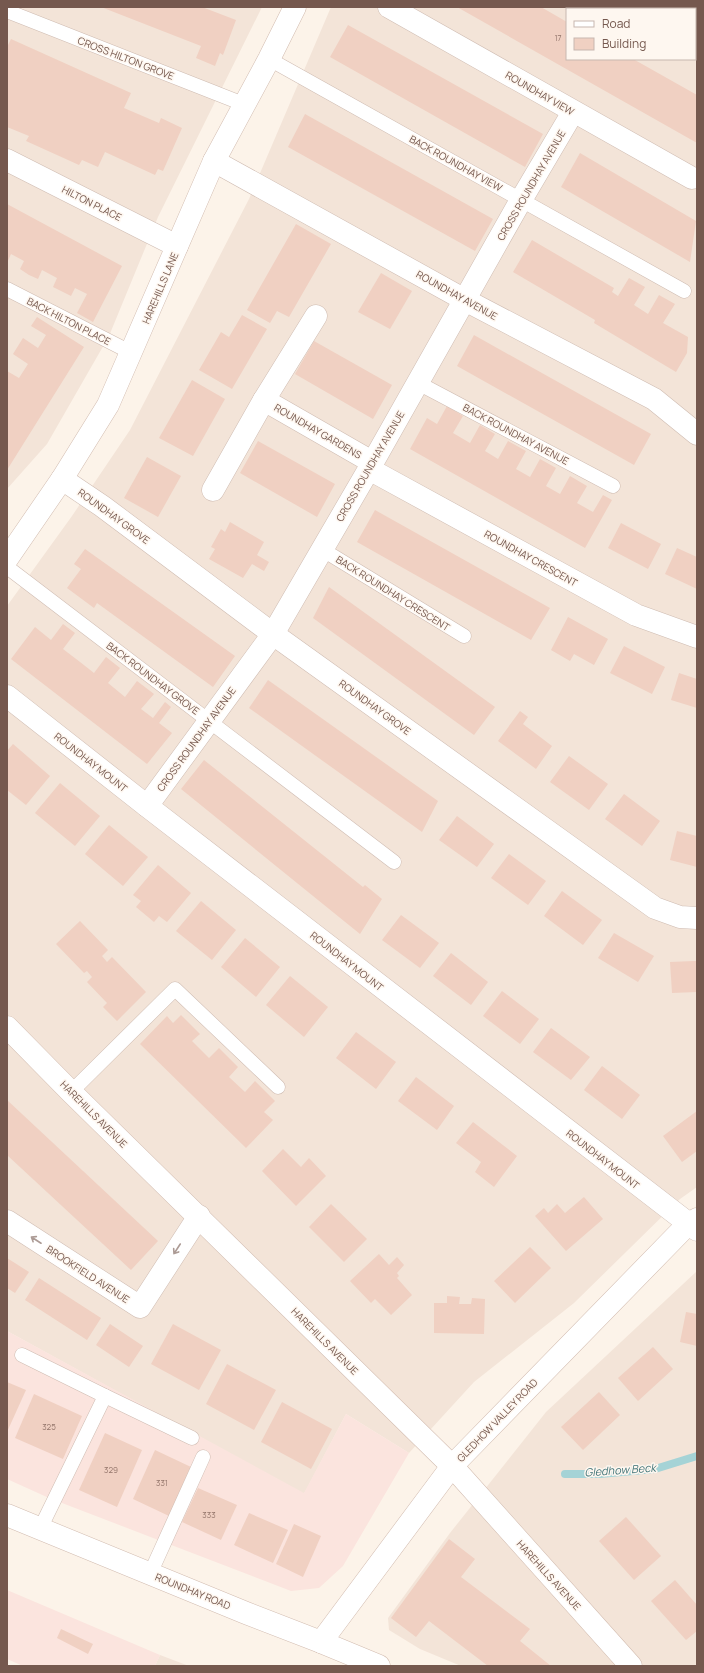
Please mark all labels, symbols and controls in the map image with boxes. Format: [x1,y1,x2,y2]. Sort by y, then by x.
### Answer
legend [566,8,696,60]
text: Road [602,15,630,32]
house number: 17 [554,32,562,43]
street label: CROSS HILTON GROVE [76,33,177,83]
text: Building [602,35,646,52]
street label: ROUNDHAY VIEW [503,68,578,119]
street label: CROSS ROUNDHAY AVENUE [493,127,569,243]
street label: BACK ROUNDHAY VIEW [407,132,506,195]
street label: HILTON PLACE [60,182,125,224]
street label: HAREHILLS LANE [139,250,182,326]
street label: ROUNDHAY AVENUE [414,267,500,323]
street label: BACK HILTON PLACE [25,294,114,348]
street label: ROUNDHAY GARDENS [272,400,364,462]
street label: BACK ROUNDHAY AVENUE [461,400,572,468]
street label: CROSS ROUNDHAY AVENUE [332,408,408,524]
street label: ROUNDHAY GROVE [75,485,153,547]
street label: ROUNDHAY CRESCENT [482,527,580,589]
street label: BACK ROUNDHAY CRESCENT [333,552,453,634]
street label: BACK ROUNDHAY GROVE [104,638,203,718]
street label: ROUNDHAY GROVE [336,676,414,738]
street label: CROSS ROUNDHAY AVENUE [153,684,239,794]
street label: ROUNDHAY MOUNT [51,729,131,795]
street label: ROUNDHAY MOUNT [307,928,387,994]
street label: HAREHILLS AVENUE [57,1077,131,1151]
street label: ROUNDHAY MOUNT [563,1126,643,1192]
one-way arrow [31,1236,42,1244]
street label: BROOKFIELD AVENUE [44,1242,133,1306]
one-way arrow [173,1243,181,1255]
street label: HAREHILLS AVENUE [288,1304,362,1378]
street label: GLEDHOW VALLEY ROAD [453,1375,541,1465]
house number: 325 [42,1421,56,1432]
water label: Gledhow Beck [584,1459,658,1479]
house number: 329 [104,1464,118,1475]
house number: 331 [156,1477,168,1488]
house number: 333 [202,1509,216,1520]
street label: HAREHILLS AVENUE [514,1537,584,1613]
street label: ROUNDHAY ROAD [153,1569,233,1613]

